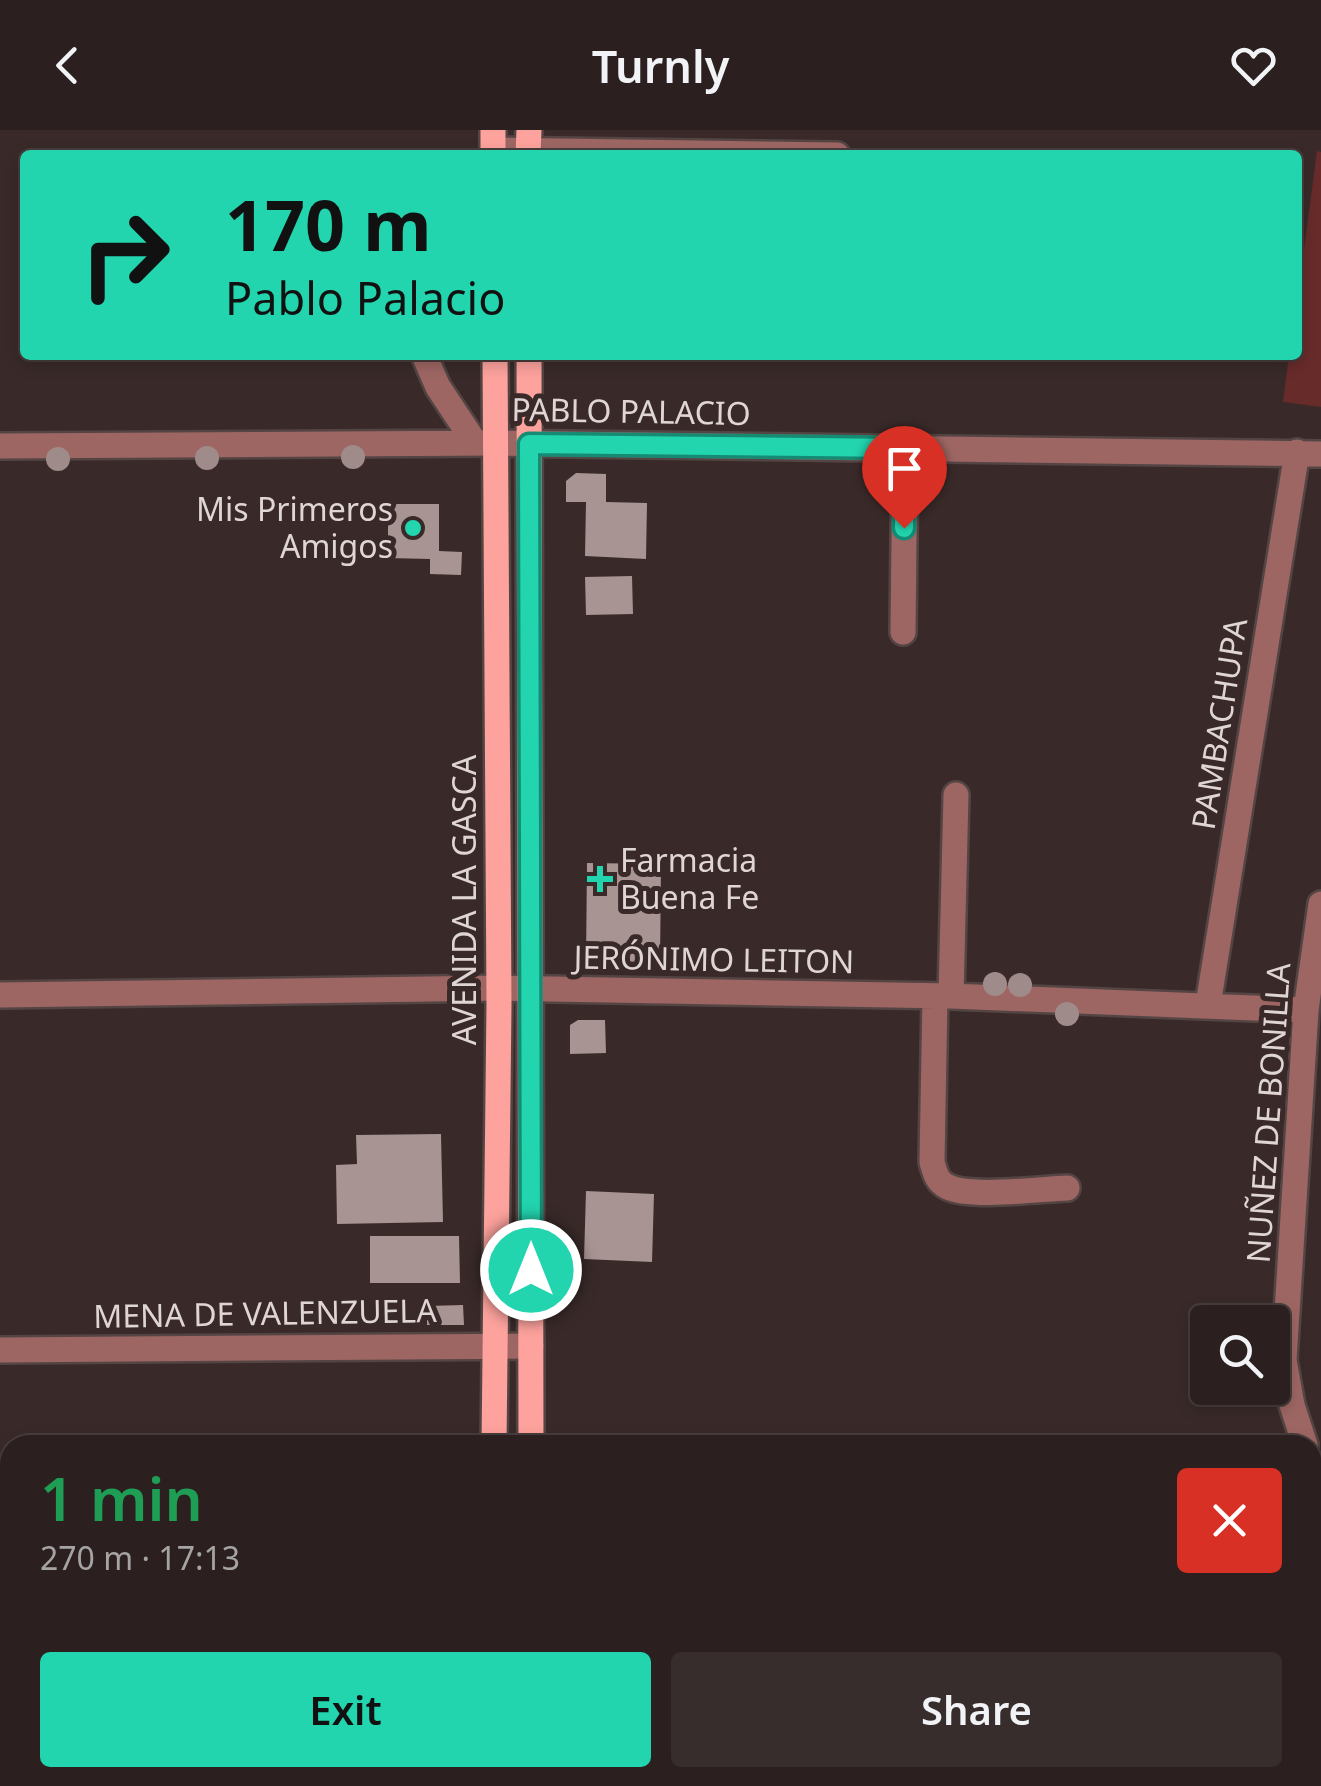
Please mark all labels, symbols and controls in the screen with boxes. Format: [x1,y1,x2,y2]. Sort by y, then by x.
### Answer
text: Turnly [592,35,729,96]
icon: back [40,38,95,93]
icon: heart [1226,38,1281,93]
text: 170 m [225,176,432,272]
icon: right [60,190,190,320]
text: Pablo Palacio [225,267,505,328]
street label: PABLO PALACIO [511,387,751,434]
pin [862,426,947,529]
icon: arrive [877,441,932,496]
place label: Mis Primeros Amigos [196,487,393,567]
marker: Mis Primeros Amigos [402,517,424,539]
street label: PAMBACHUPA [1181,614,1257,833]
street label: AVENIDA LA GASCA [442,754,485,1045]
place label: Farmacia Buena Fe [620,838,759,918]
marker: Farmacia Buena Fe [589,868,611,890]
street label: JERÓNIMO LEITON [570,935,855,982]
street label: NUÑEZ DE BONILLA [1236,961,1299,1264]
position arrow [479,1218,583,1322]
street label: MENA DE VALENZUELA [93,1288,438,1337]
map controls [1190,1305,1290,1405]
button: search [1190,1305,1290,1405]
text: 1 min [40,1457,203,1539]
button: close [1177,1468,1282,1573]
text: 270 m · 17:13 [40,1536,240,1579]
button: Exit [40,1652,651,1767]
button: Share [671,1652,1282,1767]

